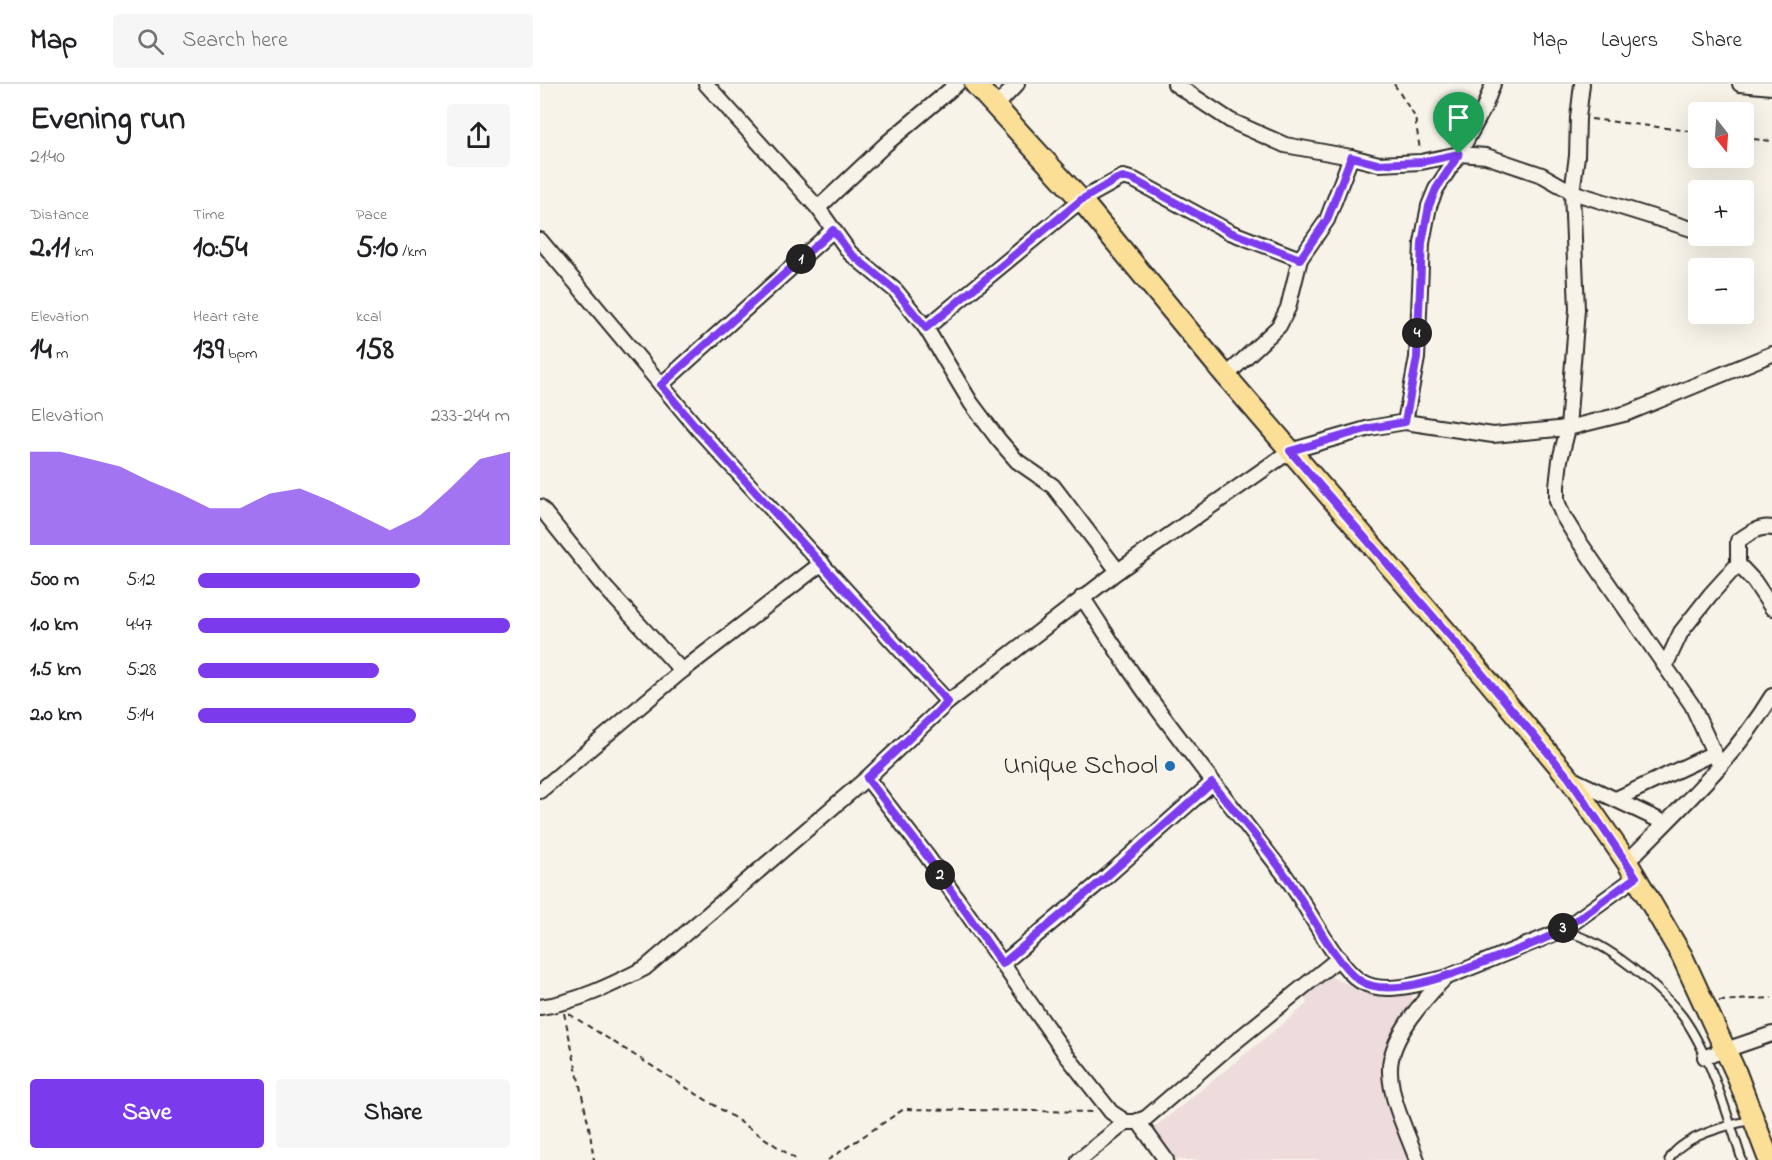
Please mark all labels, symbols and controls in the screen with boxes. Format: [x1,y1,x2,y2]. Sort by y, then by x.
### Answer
search box [113,14,533,68]
text: Map [30,21,77,62]
icon: search [134,25,167,58]
text: Search here [182,25,288,57]
text: Map [1532,26,1568,56]
text: Layers [1601,26,1658,56]
text: Share [1691,26,1742,56]
pin [1433,92,1484,154]
text: Evening run [30,96,185,144]
icon: arrive [1442,101,1475,134]
north arrow [1688,102,1754,168]
map controls [1688,102,1754,324]
button: share [447,104,510,167]
text: 21:40 [30,143,65,172]
button: + [1688,180,1754,246]
text: Distance [30,203,89,227]
text: Time [193,203,225,227]
text: Pace [356,203,387,227]
text: 2.11 [30,227,70,271]
text: 10:54 [193,227,248,271]
text: 5:10 [356,227,398,271]
text: km [70,240,94,264]
text: /km [398,240,427,264]
pin: 1 [786,244,816,274]
text: 1 [798,247,804,271]
button: − [1688,258,1754,324]
text: Elevation [30,305,89,329]
text: Heart rate [193,305,259,329]
text: kcal [356,305,381,329]
pin: 4 [1402,318,1432,348]
text: 4 [1414,321,1420,345]
text: 14 [30,329,52,373]
text: 139 [193,329,224,373]
text: 158 [356,329,394,373]
text: m [52,342,68,366]
text: bpm [224,342,258,366]
text: Elevation [30,402,104,431]
text: 233–244 m [431,402,510,431]
text: 500 m [30,566,79,595]
text: 5:12 [126,566,155,595]
text: 1.0 km [30,611,78,640]
text: 4:47 [126,611,152,640]
text: 1.5 km [30,656,81,685]
text: 5:28 [126,656,157,685]
text: 2.0 km [30,701,82,730]
text: 5:14 [126,701,154,730]
place label: Unique School [1003,747,1158,786]
marker: Unique School [1163,759,1177,773]
pin: 2 [925,860,955,890]
text: 2 [936,863,944,887]
pin: 3 [1548,913,1578,943]
text: 3 [1560,916,1566,940]
button: Save [30,1079,264,1148]
button: Share [276,1079,510,1148]

